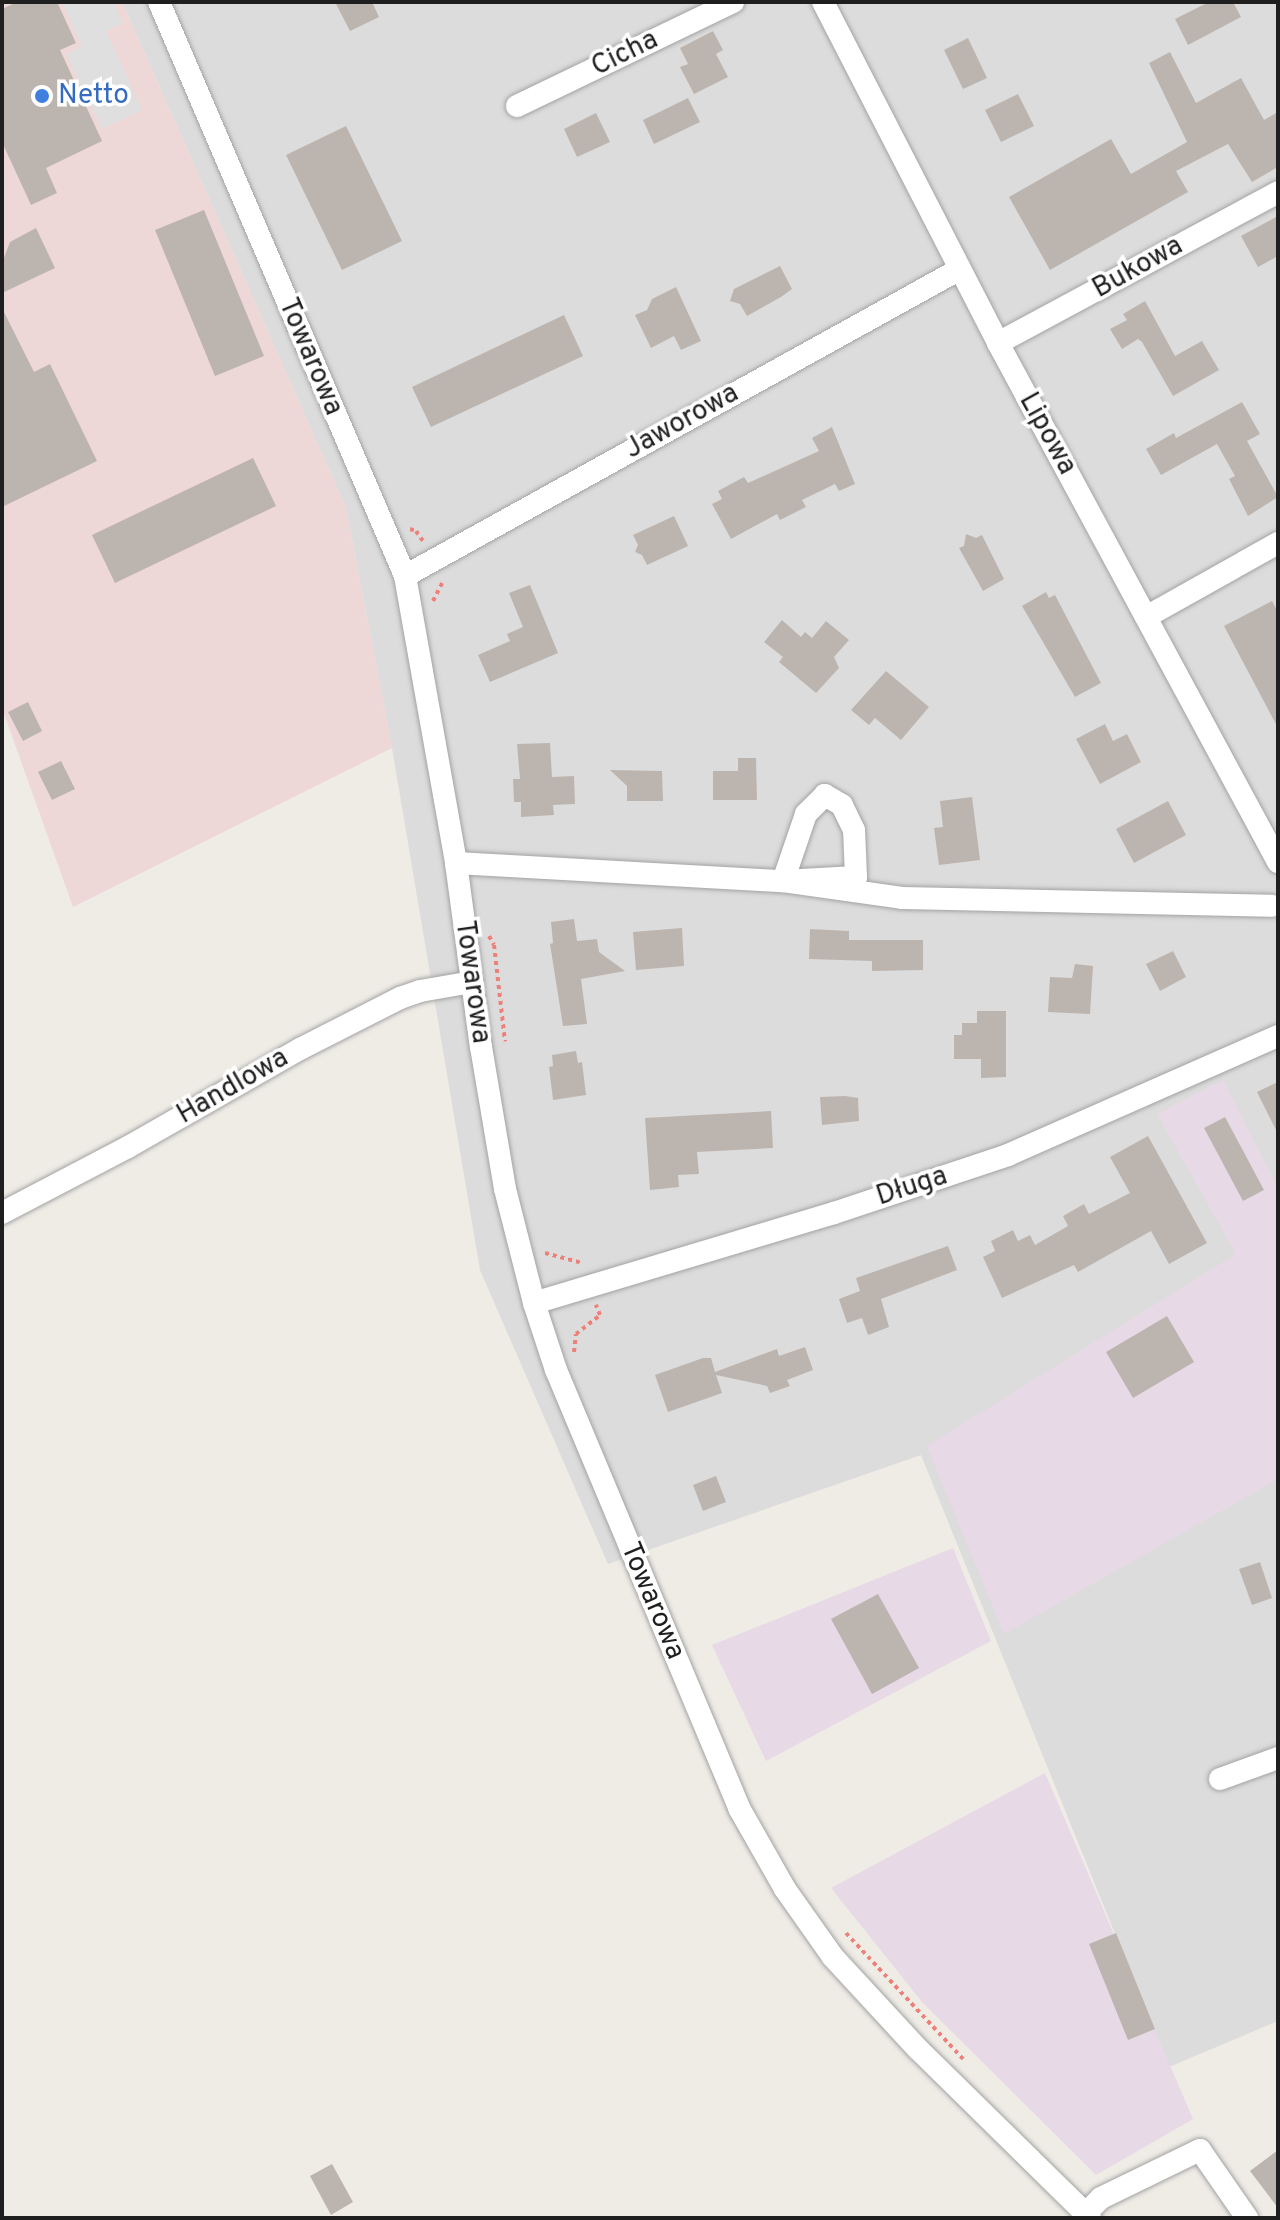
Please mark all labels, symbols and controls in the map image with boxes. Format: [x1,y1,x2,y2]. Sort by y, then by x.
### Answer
street label: Cicha [586,24,664,84]
place label: Netto [58,79,129,113]
marker: Netto [33,87,51,105]
street label: Bukowa [1087,230,1189,306]
street label: Towarowa [270,293,350,421]
street label: Jaworowa [619,377,745,467]
street label: Lipowa [1011,387,1083,481]
street label: Towarowa [447,918,497,1046]
street label: Handlowa [171,1042,295,1132]
street label: Długa [872,1160,952,1214]
street label: Towarowa [612,1537,692,1665]

